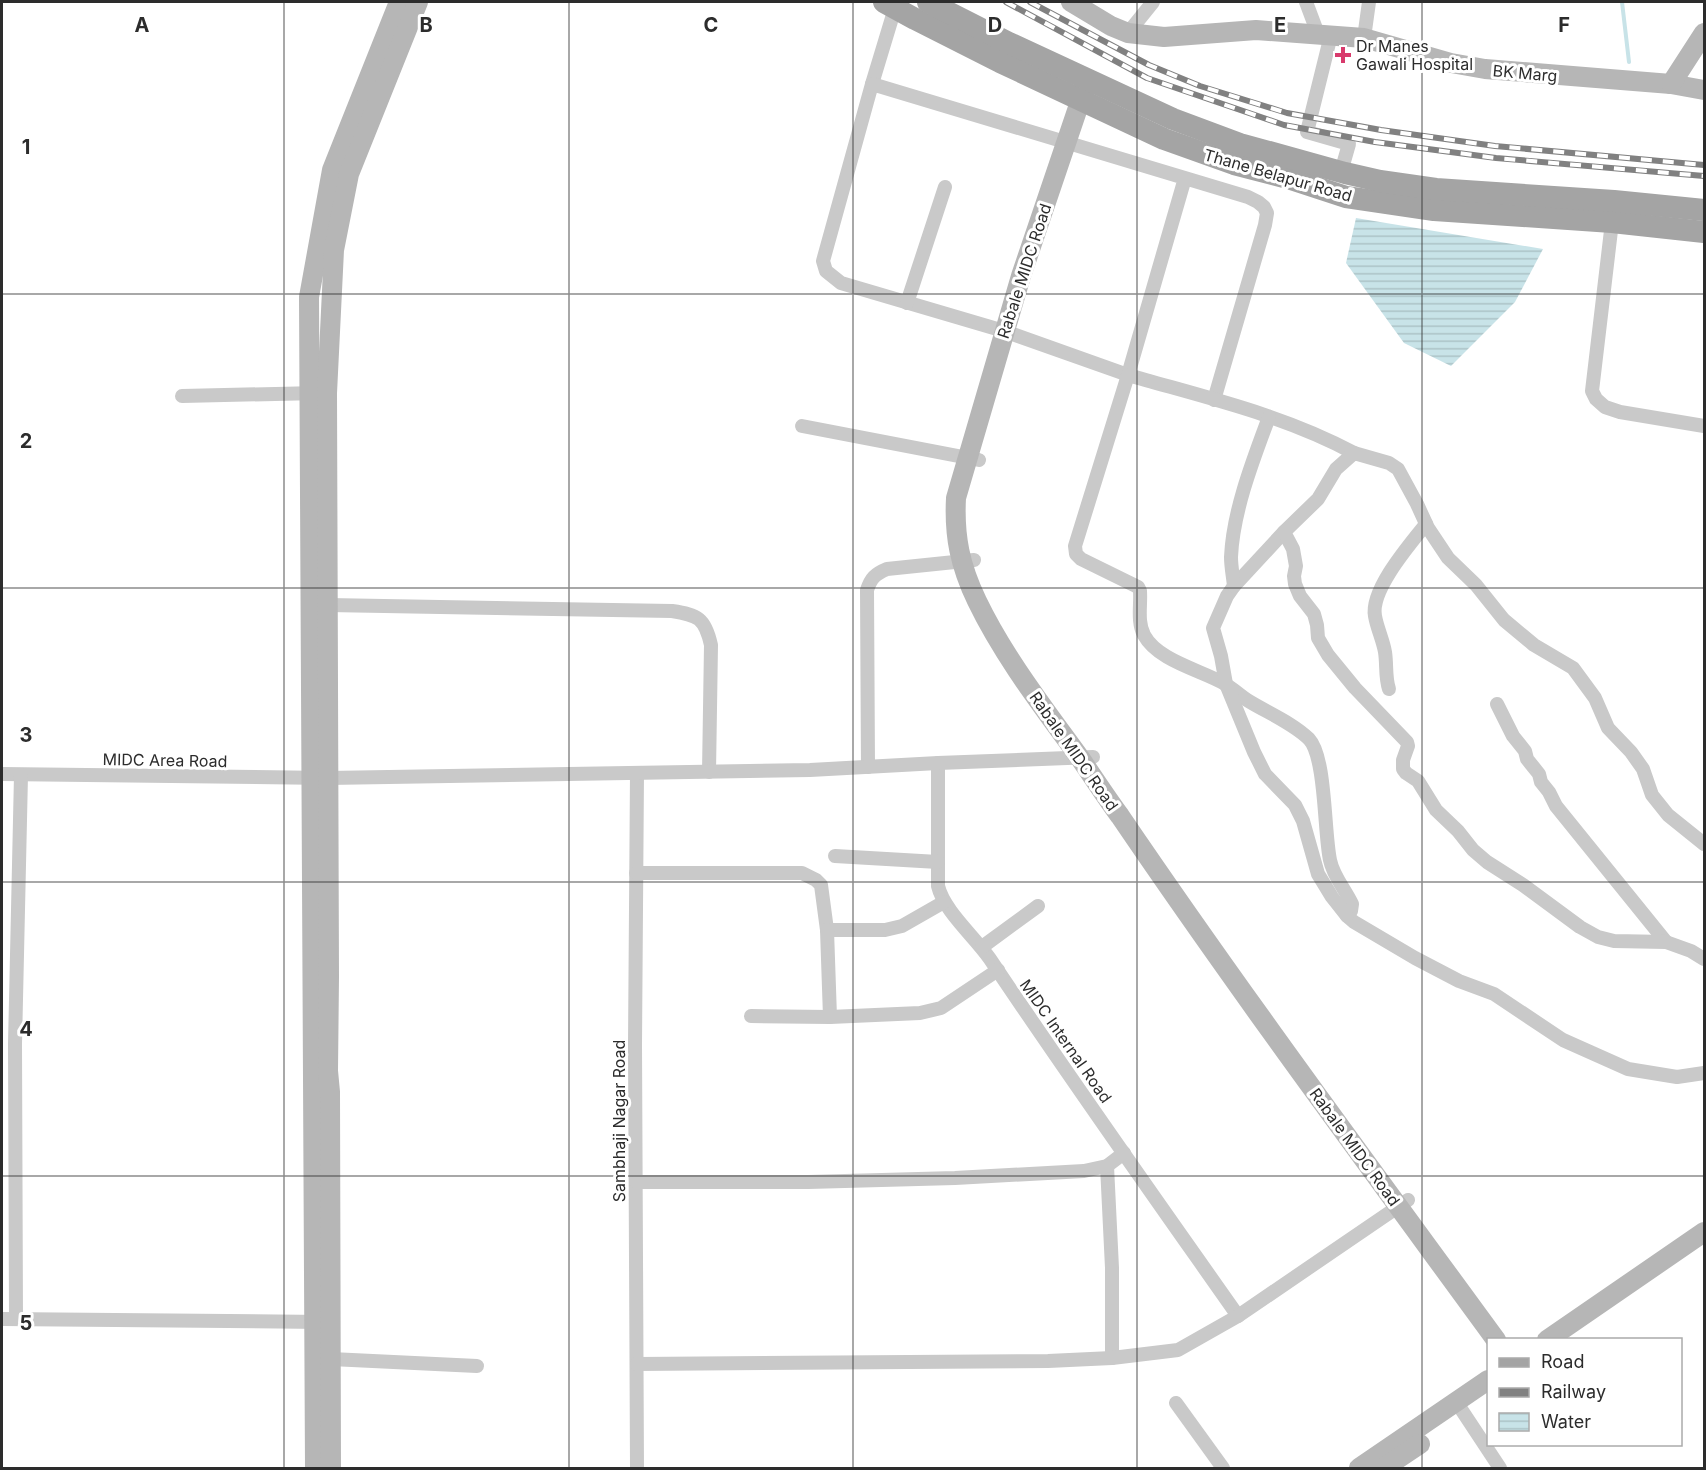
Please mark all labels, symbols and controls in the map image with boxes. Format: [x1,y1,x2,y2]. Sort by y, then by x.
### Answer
text: A [135,13,150,37]
text: B [419,13,433,37]
text: C [704,13,718,37]
text: D [988,13,1002,37]
text: E [1274,13,1286,37]
text: F [1558,13,1570,37]
place label: Dr Manes Gawali Hospital [1356,36,1473,74]
marker: Dr Manes Gawali Hospital [1334,46,1352,64]
street label: BK Marg [1492,60,1558,86]
text: 1 [22,135,30,159]
street label: Thane Belapur Road [1202,144,1354,206]
street label: Rabale MIDC Road [993,201,1055,341]
text: 2 [20,429,32,453]
street label: Rabale MIDC Road [1025,688,1123,814]
text: 3 [20,723,32,747]
street label: MIDC Area Road [102,749,228,771]
street label: MIDC Internal Road [1016,975,1116,1107]
text: 4 [19,1017,33,1041]
street label: Sambhaji Nagar Road [609,1040,629,1202]
street label: Rabale MIDC Road [1305,1084,1405,1210]
text: 5 [20,1311,32,1335]
legend [1487,1338,1682,1446]
text: Road [1541,1351,1584,1372]
text: Railway [1541,1381,1606,1402]
text: Water [1541,1411,1591,1432]

